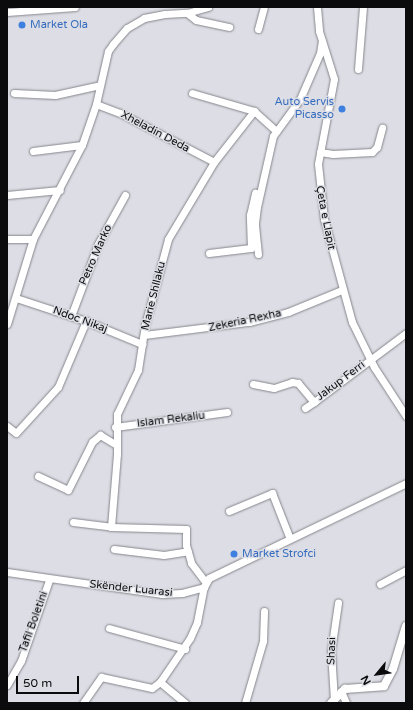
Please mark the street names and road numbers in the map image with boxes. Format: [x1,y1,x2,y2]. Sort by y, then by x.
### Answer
street label: Xheladin Deda [118,108,192,156]
street label: Çeta e Llapit [312,185,338,251]
street label: Petro Marko [77,223,115,287]
street label: Marie Shllaku [139,260,169,332]
street label: Ndoc Nikaj [51,304,109,336]
street label: Zekeria Rexha [207,307,283,335]
street label: Jakup Ferri [314,358,368,404]
street label: Islam Rekaliu [136,409,206,431]
street label: Skënder Luarasi [89,578,173,600]
street label: Tafil Boletini [17,590,51,654]
street label: Shasi [325,637,339,665]

